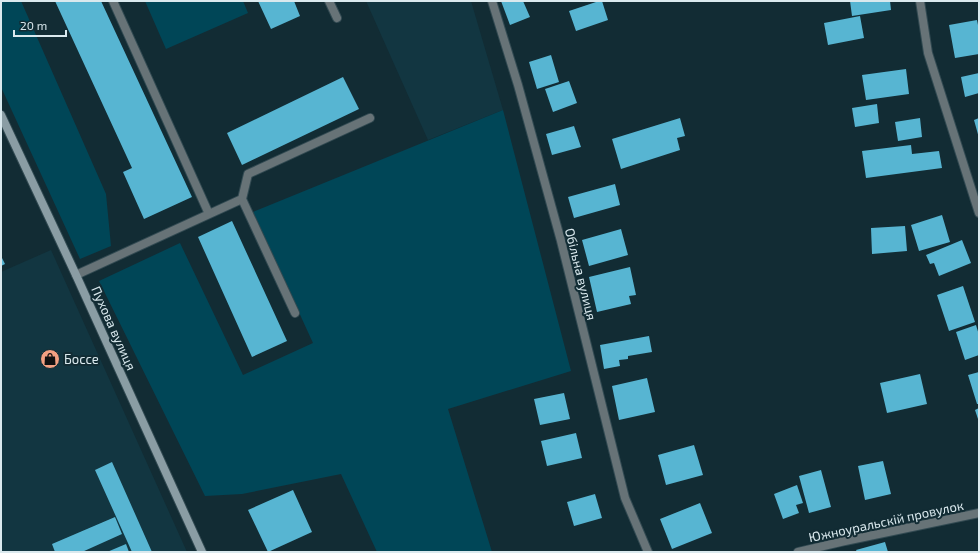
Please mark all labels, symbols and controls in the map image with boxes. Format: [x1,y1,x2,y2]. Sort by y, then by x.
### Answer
scale bar [14,12,66,38]
text: 20 m [20,18,47,32]
street label: Обільна вулиця [562,226,600,322]
street label: Пухова вулиця [88,283,140,373]
shop icon: Боссе [39,348,61,370]
place label: Боссе [64,351,99,367]
street label: Южноуральскій провулок [807,497,965,545]

